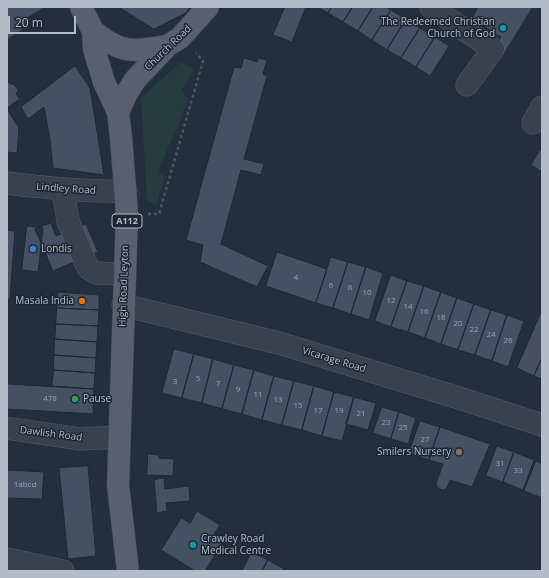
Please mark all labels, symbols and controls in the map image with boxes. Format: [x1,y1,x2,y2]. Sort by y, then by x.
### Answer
scale bar [10,8,78,34]
text: 20 m [15,14,43,31]
place label: The Redeemed Christian Church of God [381,16,495,40]
street label: Church Road [142,23,194,73]
marker: The Redeemed Christian Church of God [498,23,508,33]
street label: Lindley Road [36,181,96,197]
road number: A112 [112,214,142,228]
place label: Londis [41,243,72,255]
marker: Londis [28,244,38,254]
street label: High Road Leyton [117,245,131,327]
house number: 4 [294,273,298,283]
house number: 6 [329,281,333,291]
house number: 8 [348,283,352,293]
house number: 10 [362,288,372,298]
place label: Masala India [15,295,74,307]
marker: Masala India [77,296,87,306]
house number: 12 [386,296,396,306]
house number: 14 [403,302,413,312]
house number: 16 [419,307,429,317]
house number: 18 [436,313,446,323]
house number: 20 [453,319,463,329]
house number: 22 [469,325,479,335]
house number: 24 [486,330,496,340]
house number: 26 [503,336,513,346]
street label: Vicarage Road [301,345,367,375]
house number: 5 [196,374,200,384]
house number: 3 [173,377,177,387]
house number: 7 [216,379,220,389]
house number: 9 [236,385,240,395]
house number: 11 [253,390,263,400]
place label: Pause [83,393,111,405]
house number: 478 [43,394,57,404]
marker: Pause [70,394,80,404]
house number: 13 [273,395,283,405]
house number: 15 [293,401,303,411]
house number: 17 [313,406,323,416]
house number: 19 [334,406,344,416]
house number: 21 [356,409,366,419]
house number: 23 [381,418,391,428]
house number: 25 [398,423,408,433]
street label: Dawlish Road [19,424,83,444]
house number: 27 [420,435,430,445]
place label: Smilers Nursery [377,446,451,458]
marker: Smilers Nursery [454,447,464,457]
house number: 31 [495,459,505,469]
house number: 33 [513,466,523,476]
house number: 1abcd [14,480,36,490]
place label: Crawley Road Medical Centre [201,533,271,556]
marker: Crawley Road Medical Centre [188,540,198,550]

